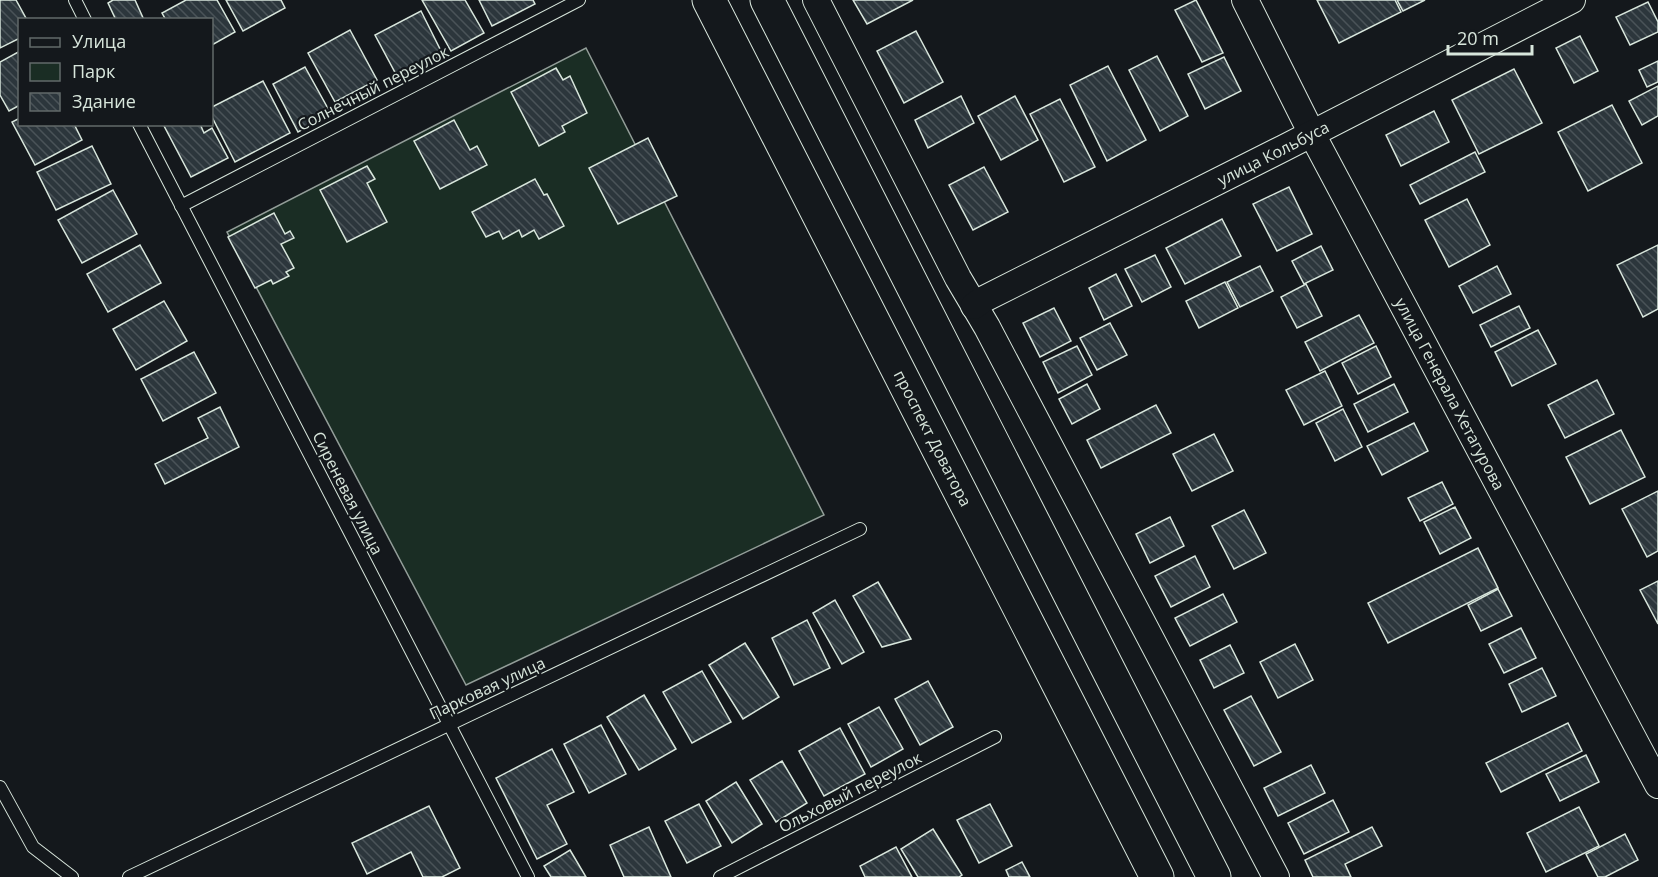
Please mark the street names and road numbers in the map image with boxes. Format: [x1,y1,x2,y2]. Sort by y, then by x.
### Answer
street label: Солнечный переулок [294,40,453,136]
street label: улица Кольбуса [1214,116,1333,191]
street label: улица Генерала Хетагурова [1390,294,1510,494]
street label: проспект Доватора [889,366,977,510]
street label: Сиреневая улица [307,428,389,558]
street label: Парковая улица [425,651,549,725]
street label: Ольховый переулок [775,746,926,838]

